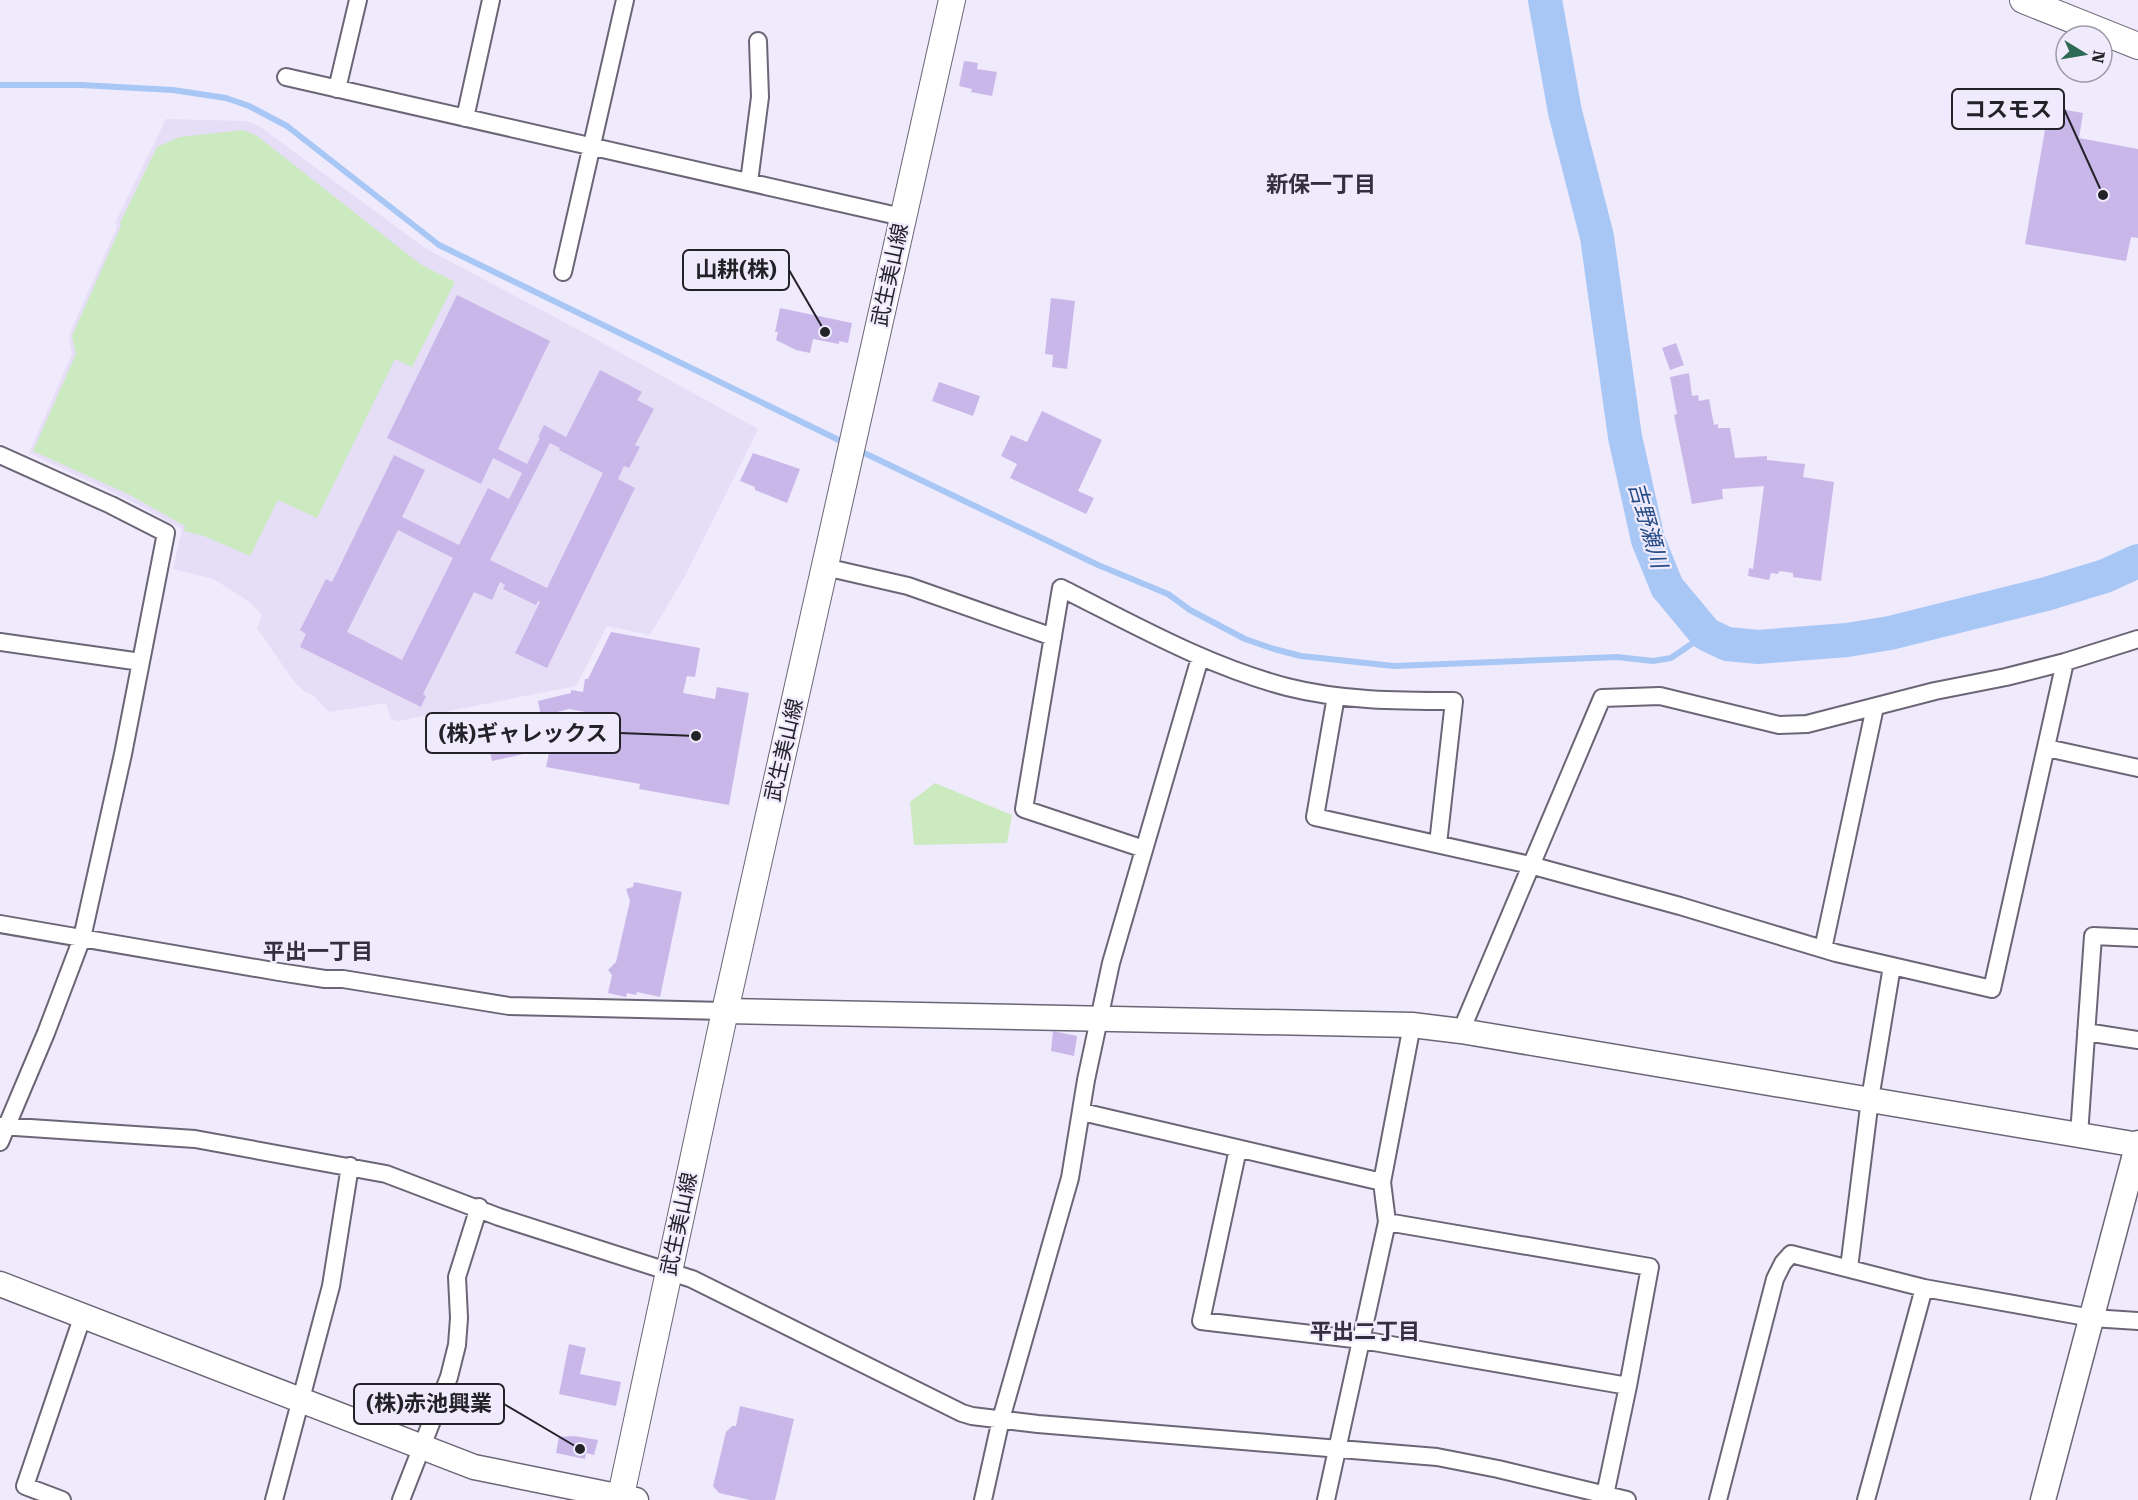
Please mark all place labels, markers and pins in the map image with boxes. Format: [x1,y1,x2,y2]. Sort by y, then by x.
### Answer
callout: コスモス [1952,89,2064,129]
callout: 山耕(株) [683,250,789,290]
callout: (株)ギャレックス [426,713,620,753]
callout: (株)赤池興業 [354,1384,504,1424]

